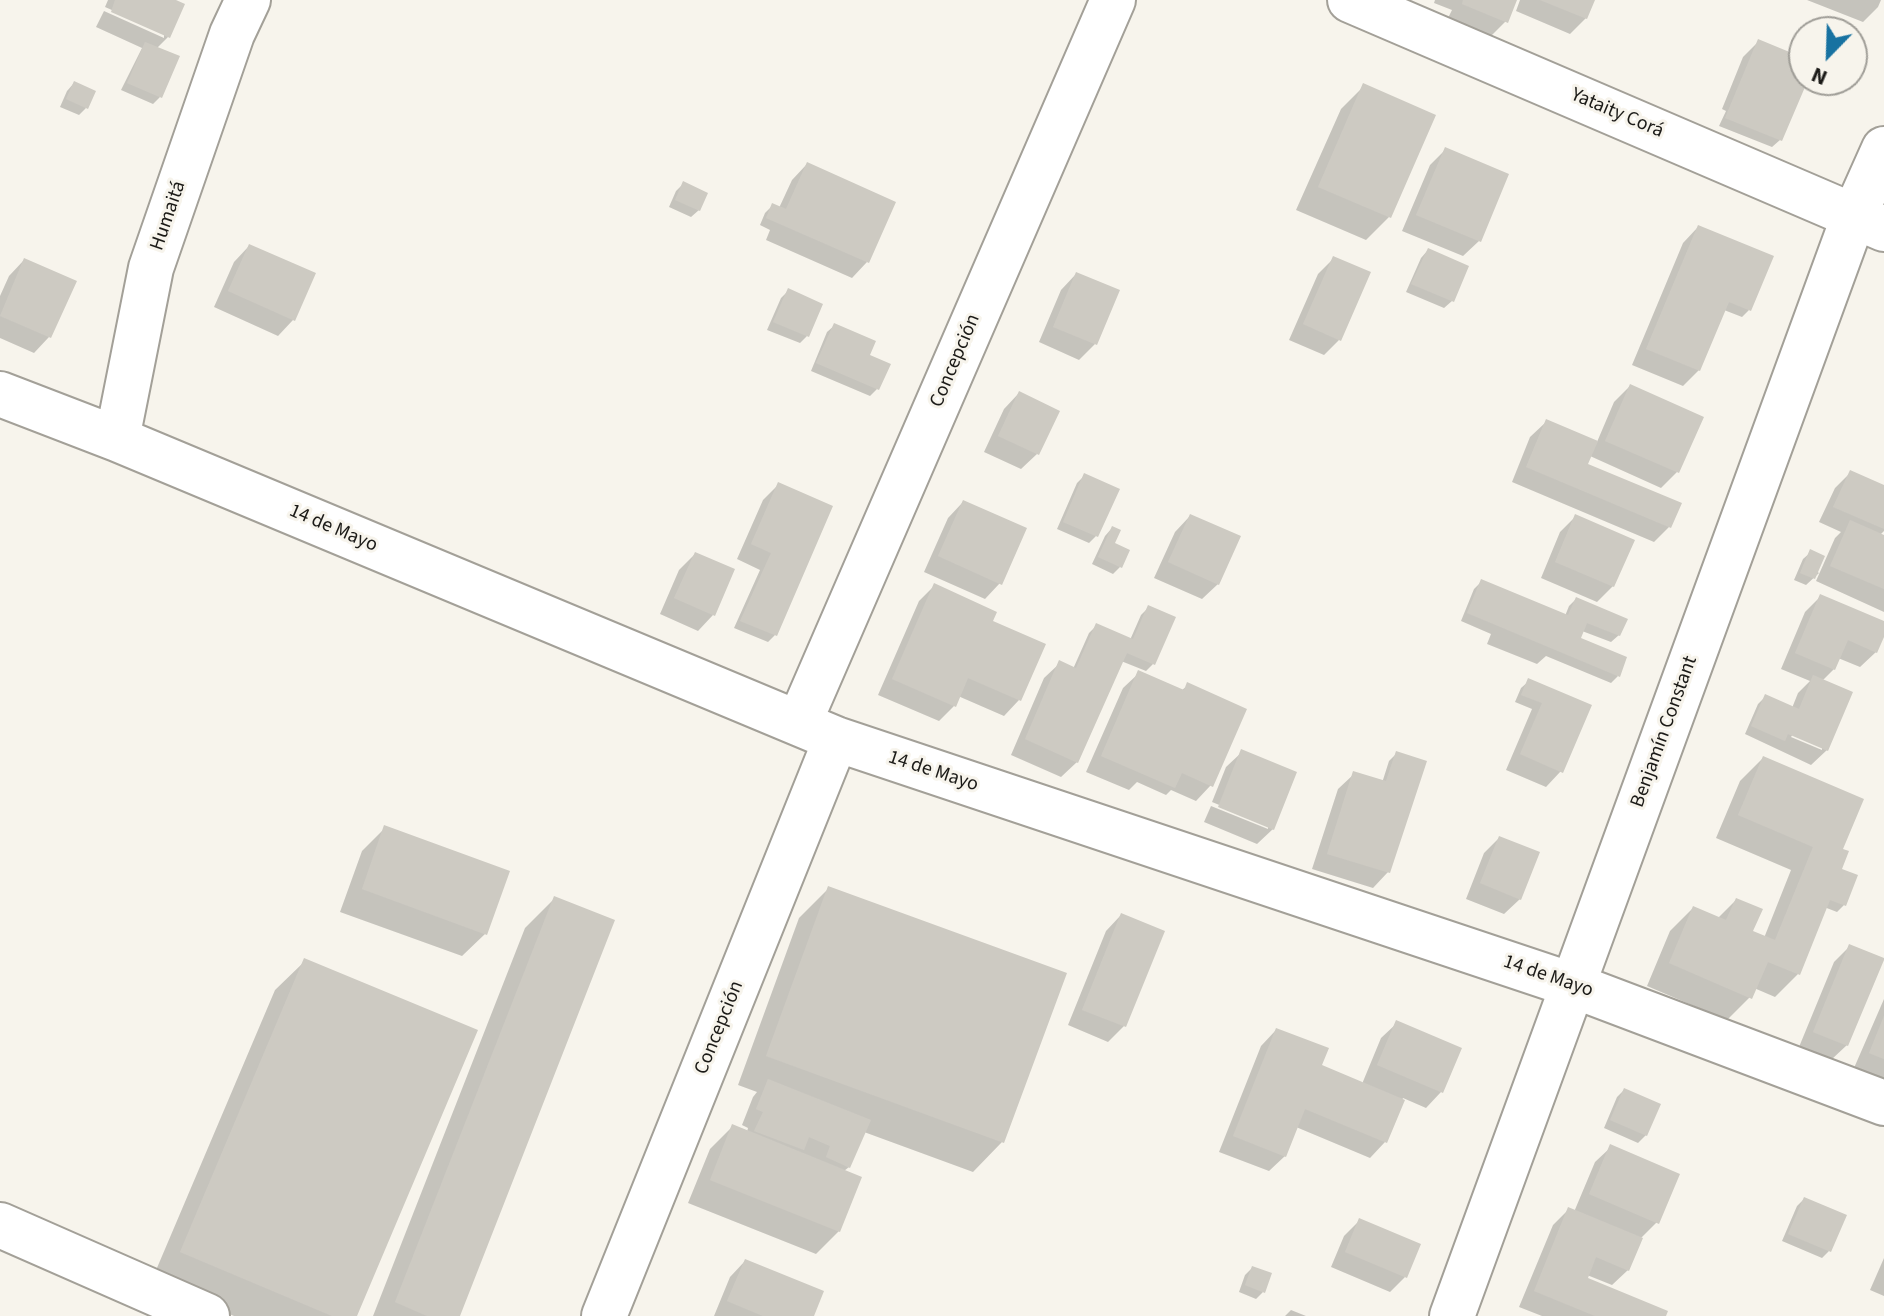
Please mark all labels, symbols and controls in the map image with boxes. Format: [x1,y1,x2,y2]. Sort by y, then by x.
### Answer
north arrow [1788,16,1868,96]
text: N [1806,59,1832,94]
street label: Yataity Corá [1567,84,1667,144]
street label: Humaitá [146,178,192,254]
street label: Concepción [926,311,986,411]
street label: 14 de Mayo [285,500,381,558]
street label: Benjamín Constant [1626,653,1704,811]
street label: 14 de Mayo [885,746,981,798]
street label: 14 de Mayo [1500,950,1596,1004]
street label: Concepción [690,978,750,1078]

